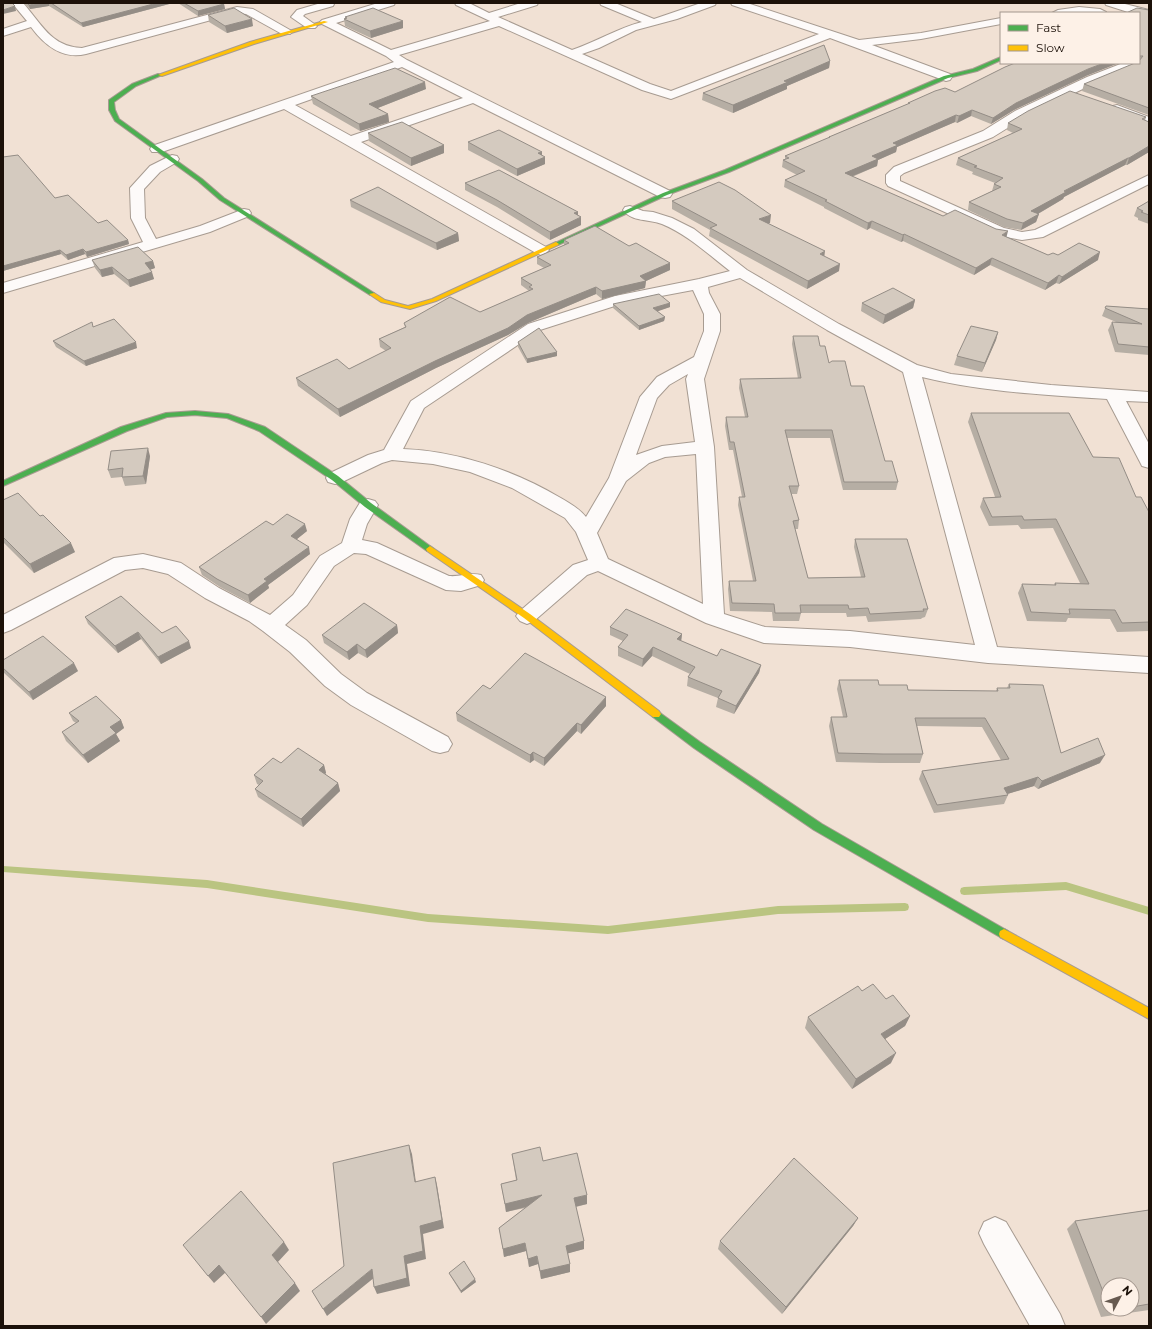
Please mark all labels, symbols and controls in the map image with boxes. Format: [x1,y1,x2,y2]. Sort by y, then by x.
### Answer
legend [1000,12,1140,64]
text: Fast [1036,20,1061,35]
text: Slow [1036,40,1065,55]
north arrow [1100,1277,1140,1317]
text: N [1119,1282,1136,1298]

